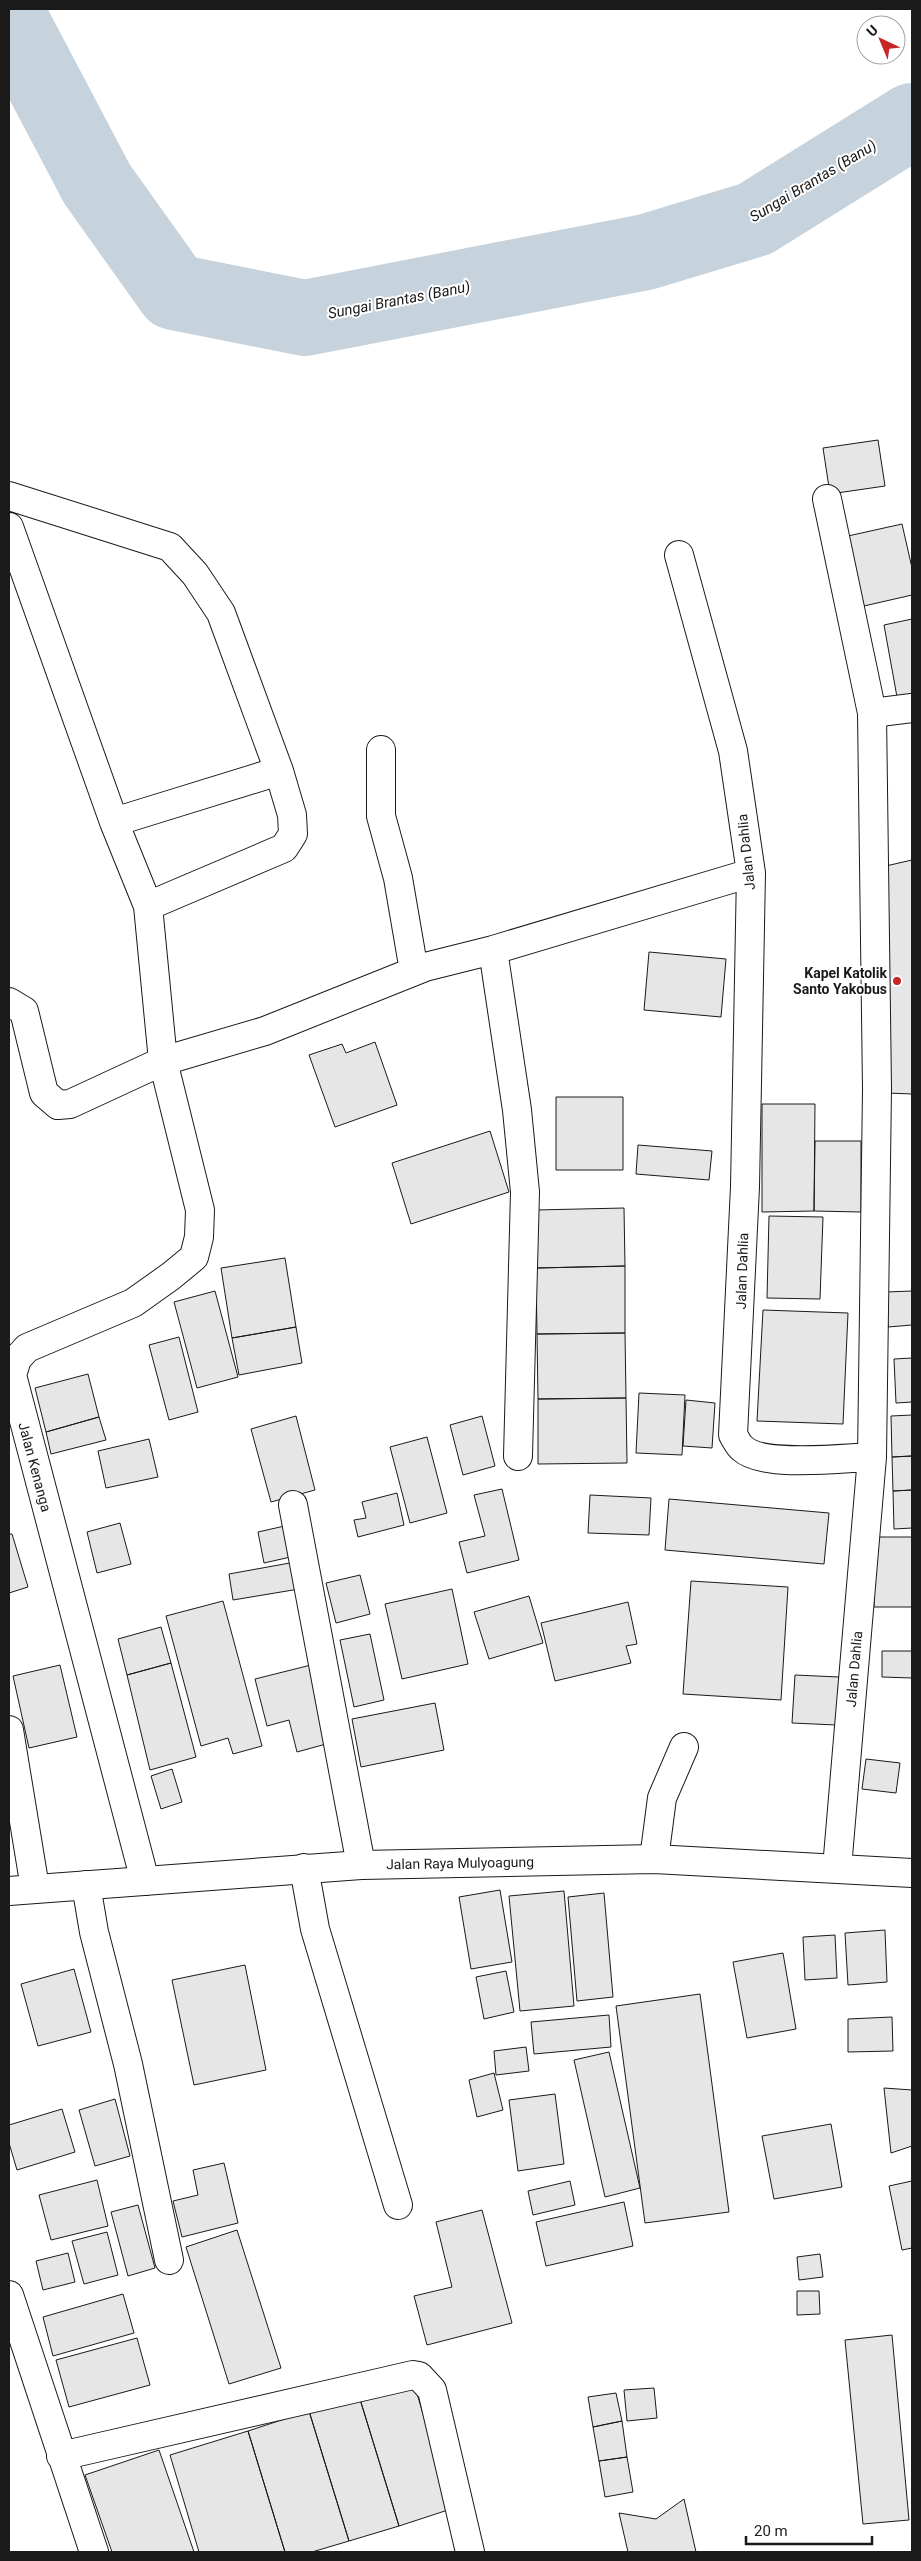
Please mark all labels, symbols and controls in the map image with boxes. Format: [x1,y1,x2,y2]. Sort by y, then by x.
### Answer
north arrow [856,15,906,65]
text: U [863,22,881,40]
water label: Sungai Brantas (Banu) [746,136,880,226]
water label: Sungai Brantas (Banu) [326,277,472,323]
street label: Jalan Dahlia [734,813,758,891]
place label: Kapel Katolik Santo Yakobus [793,965,888,997]
marker: Kapel Katolik Santo Yakobus [891,975,903,987]
street label: Jalan Dahlia [733,1232,751,1310]
street label: Jalan Kenanga [15,1420,55,1514]
street label: Jalan Dahlia [843,1630,865,1708]
street label: Jalan Raya Mulyoagung [386,1854,534,1872]
scale bar [746,2514,872,2546]
text: 20 m [754,2522,788,2540]

